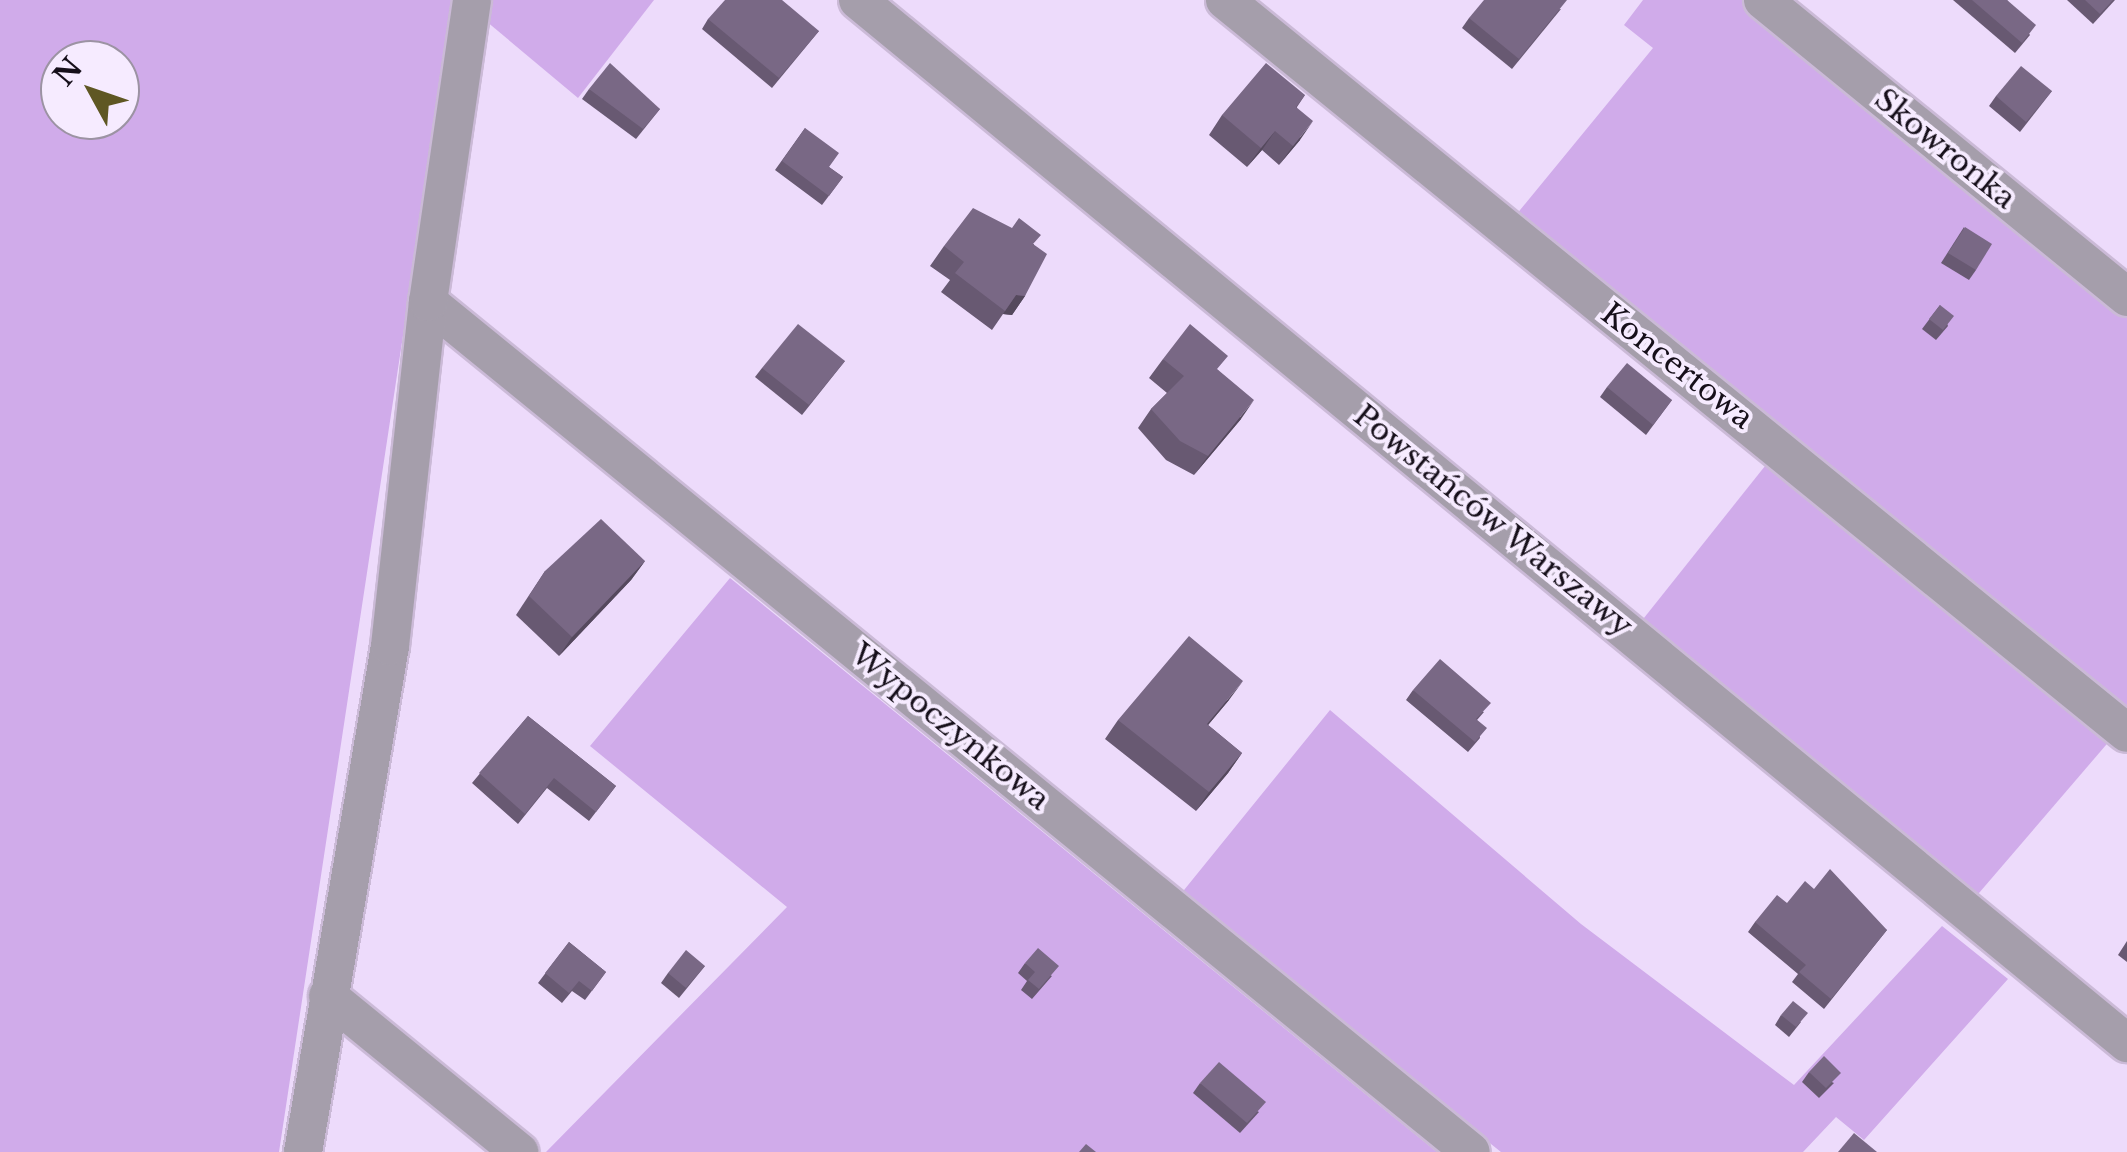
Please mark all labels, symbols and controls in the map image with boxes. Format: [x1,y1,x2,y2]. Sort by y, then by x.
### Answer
north arrow [40,40,140,140]
text: N [46,50,90,93]
street label: Skowronka [1867,81,2023,217]
street label: Koncertowa [1594,296,1760,436]
street label: Powstańców Warszawy [1346,397,1640,645]
street label: Wypoczynkowa [844,636,1056,818]

